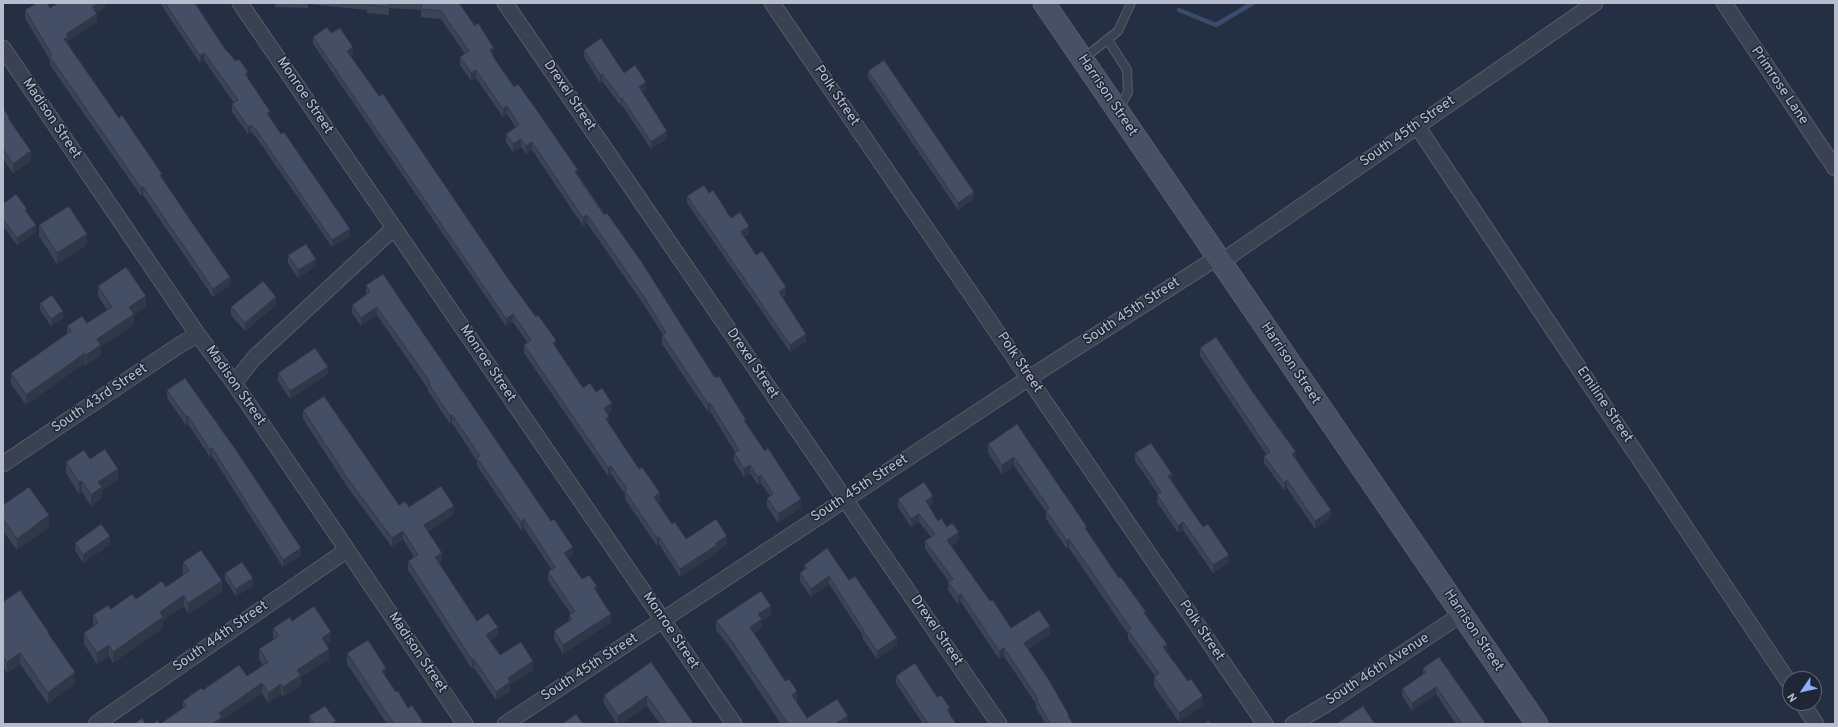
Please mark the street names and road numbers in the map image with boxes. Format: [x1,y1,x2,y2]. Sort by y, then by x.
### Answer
street label: Primrose Lane [1747,44,1811,128]
street label: Harrison Street [1073,52,1141,140]
street label: Monroe Street [272,54,336,138]
street label: Drexel Street [539,57,599,135]
street label: Polk Street [810,62,862,130]
street label: Madison Street [18,75,84,163]
street label: South 45th Street [1357,93,1459,171]
street label: South 45th Street [1080,274,1184,350]
street label: Harrison Street [1256,320,1324,408]
street label: Monroe Street [455,322,519,406]
street label: Drexel Street [722,325,782,403]
street label: Polk Street [993,329,1045,397]
street label: Madison Street [201,343,269,429]
street label: South 43rd Street [49,361,151,437]
street label: Emiline Street [1572,364,1636,446]
street label: South 45th Street [808,451,912,527]
street label: Harrison Street [1439,587,1507,675]
street label: Monroe Street [638,589,702,673]
street label: Drexel Street [906,592,966,670]
street label: Polk Street [1175,597,1227,665]
street label: South 44th Street [170,598,272,676]
street label: Madison Street [384,609,450,697]
street label: South 45th Street [538,630,642,706]
street label: South 46th Avenue [1323,630,1433,710]

